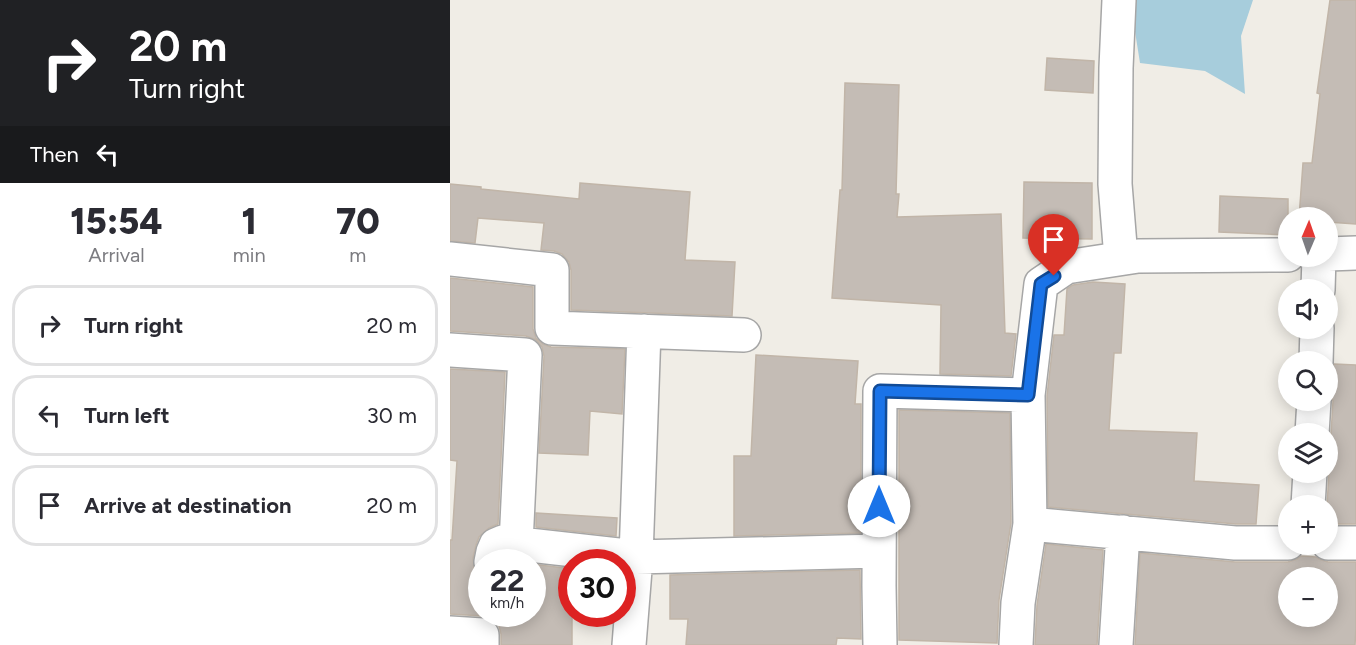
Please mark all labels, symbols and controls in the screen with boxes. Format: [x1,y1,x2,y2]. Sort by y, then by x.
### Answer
text: 20 m [129,21,227,72]
icon: right [30,24,108,102]
text: Turn right [129,72,245,105]
icon: left [91,138,124,171]
text: Then [30,141,79,168]
text: 15:54 [70,200,162,243]
text: 1 [241,200,257,243]
text: 70 [336,200,380,243]
north arrow [1278,207,1338,267]
map controls [1278,207,1338,627]
pin [1028,214,1079,276]
icon: arrive [1037,223,1070,256]
text: Arrival [88,243,145,267]
text: min [233,243,266,267]
text: m [349,243,366,267]
button: sound [1278,279,1338,339]
icon: right [33,309,66,342]
text: Turn right [84,312,183,339]
text: 20 m [366,312,417,339]
button: search [1278,351,1338,411]
icon: left [33,399,66,432]
text: Turn left [84,402,170,429]
text: 30 m [367,402,417,429]
button: layers [1278,423,1338,483]
position arrow [847,474,911,538]
icon: arrive [33,489,66,522]
text: Arrive at destination [84,492,292,519]
text: 20 m [366,492,417,519]
button: + [1278,495,1338,555]
speed limit sign: 30 [558,549,636,627]
text: 22 [490,562,524,599]
button: − [1278,567,1338,627]
text: km/h [490,594,524,612]

